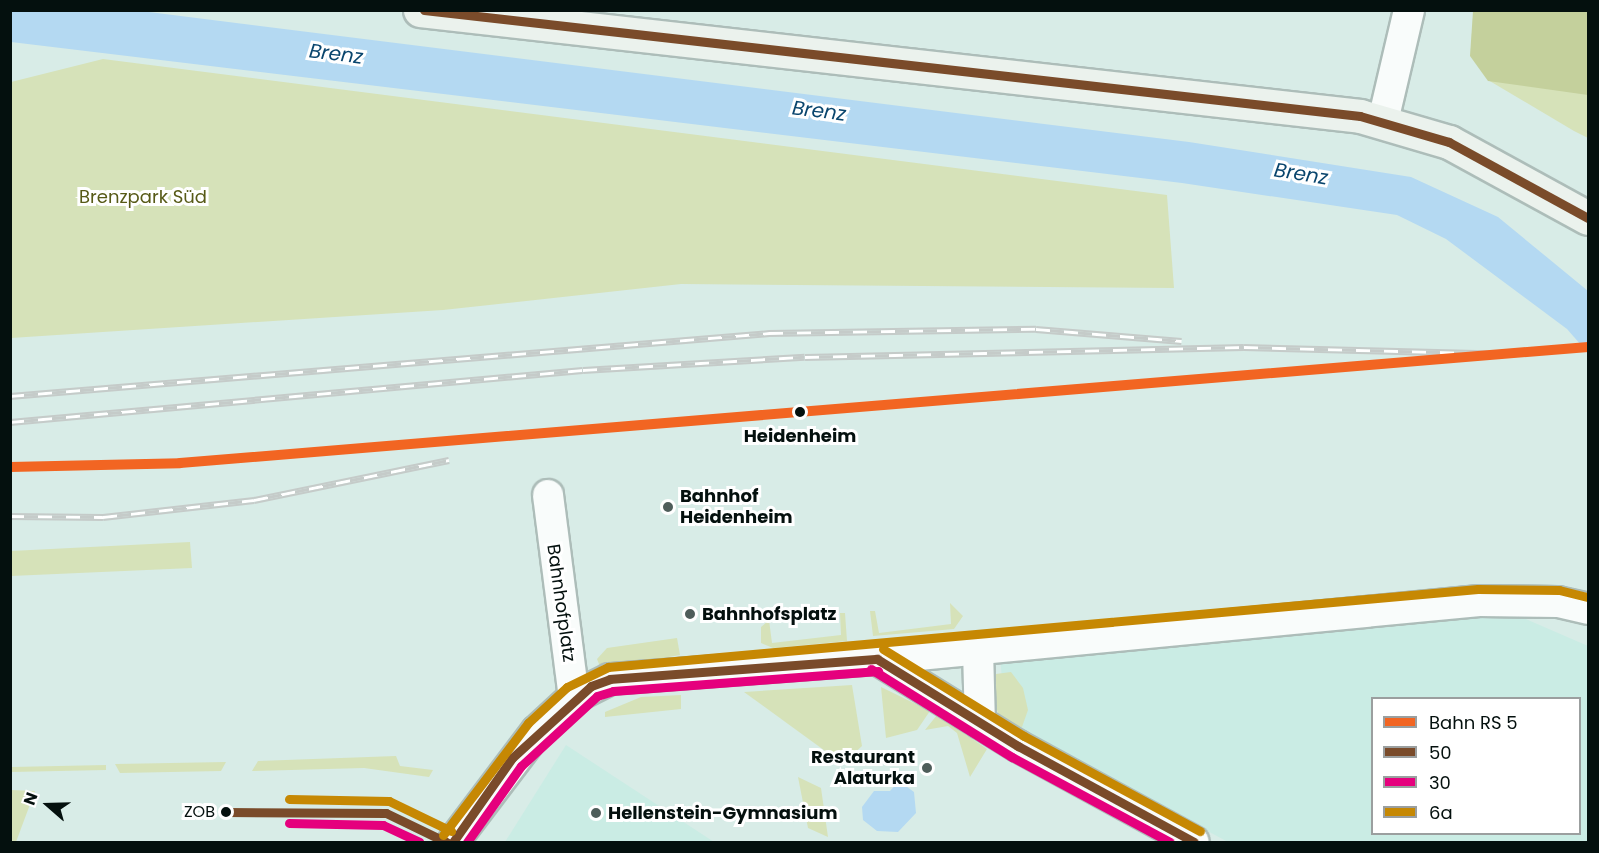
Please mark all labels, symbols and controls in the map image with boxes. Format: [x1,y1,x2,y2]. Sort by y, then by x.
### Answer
water label: Brenz [308,39,364,69]
water label: Brenz [791,96,847,126]
water label: Brenz [1272,158,1330,190]
park label: Brenzpark Süd [79,186,207,208]
marker: Heidenheim [789,401,811,423]
place label: Heidenheim [744,425,856,447]
place label: Bahnhof Heidenheim [680,486,793,528]
marker: Bahnhof Heidenheim [661,500,675,514]
street label: Bahnhofplatz [542,543,580,663]
place label: Bahnhofsplatz [702,603,836,625]
marker: Bahnhofsplatz [683,607,697,621]
legend [1371,697,1581,835]
text: Bahn RS 5 [1429,710,1518,735]
text: 50 [1429,740,1452,765]
place label: Restaurant Alaturka [811,747,915,789]
marker: Restaurant Alaturka [920,761,934,775]
text: 30 [1429,770,1451,795]
north arrow [18,775,78,835]
text: N [18,789,43,808]
text: 6a [1429,800,1453,825]
place label: ZOB [184,802,215,822]
place label: Hellenstein-Gymnasium [608,802,837,824]
marker: ZOB [220,806,232,818]
marker: Hellenstein-Gymnasium [589,806,603,820]

